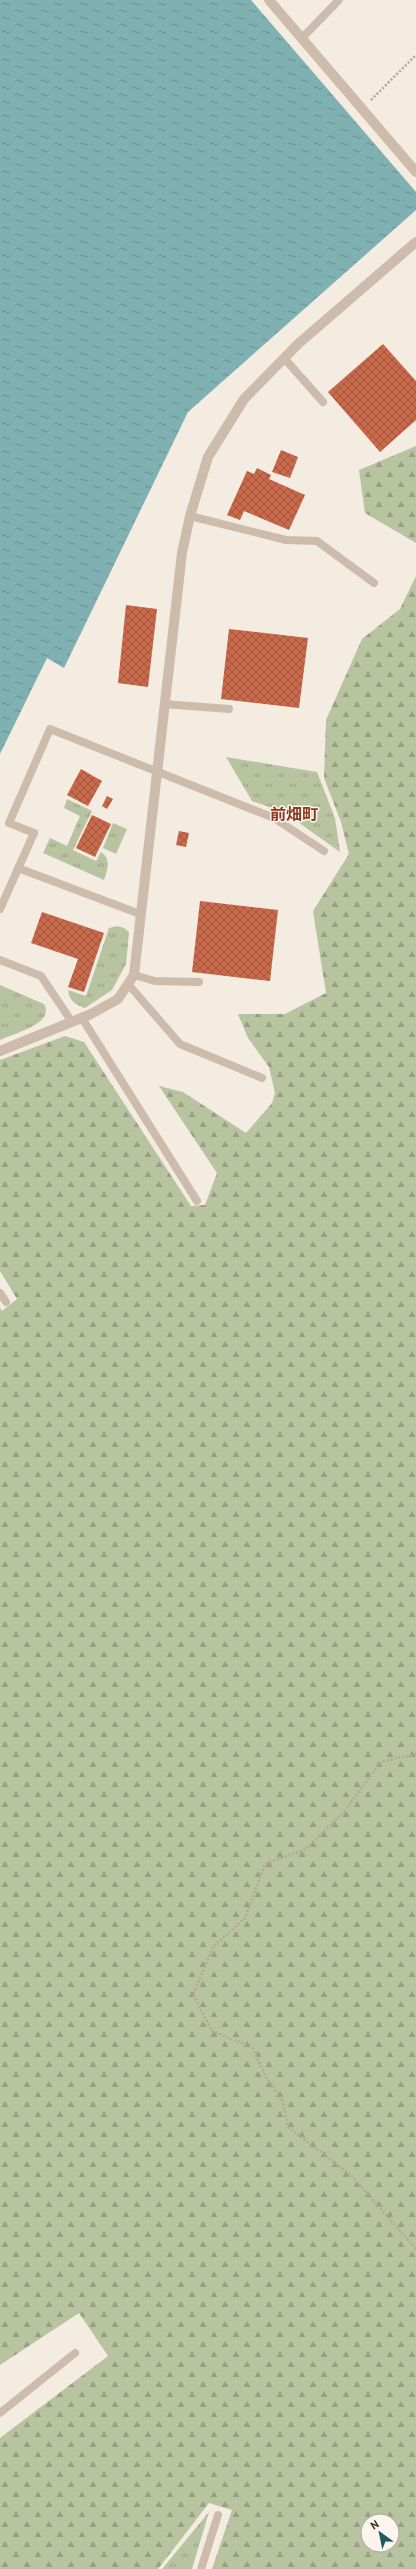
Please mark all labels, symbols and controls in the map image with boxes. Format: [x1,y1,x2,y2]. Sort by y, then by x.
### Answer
district label: 前畑町 [270,804,318,824]
north arrow [360,2513,400,2553]
text: N [368,2517,381,2532]

